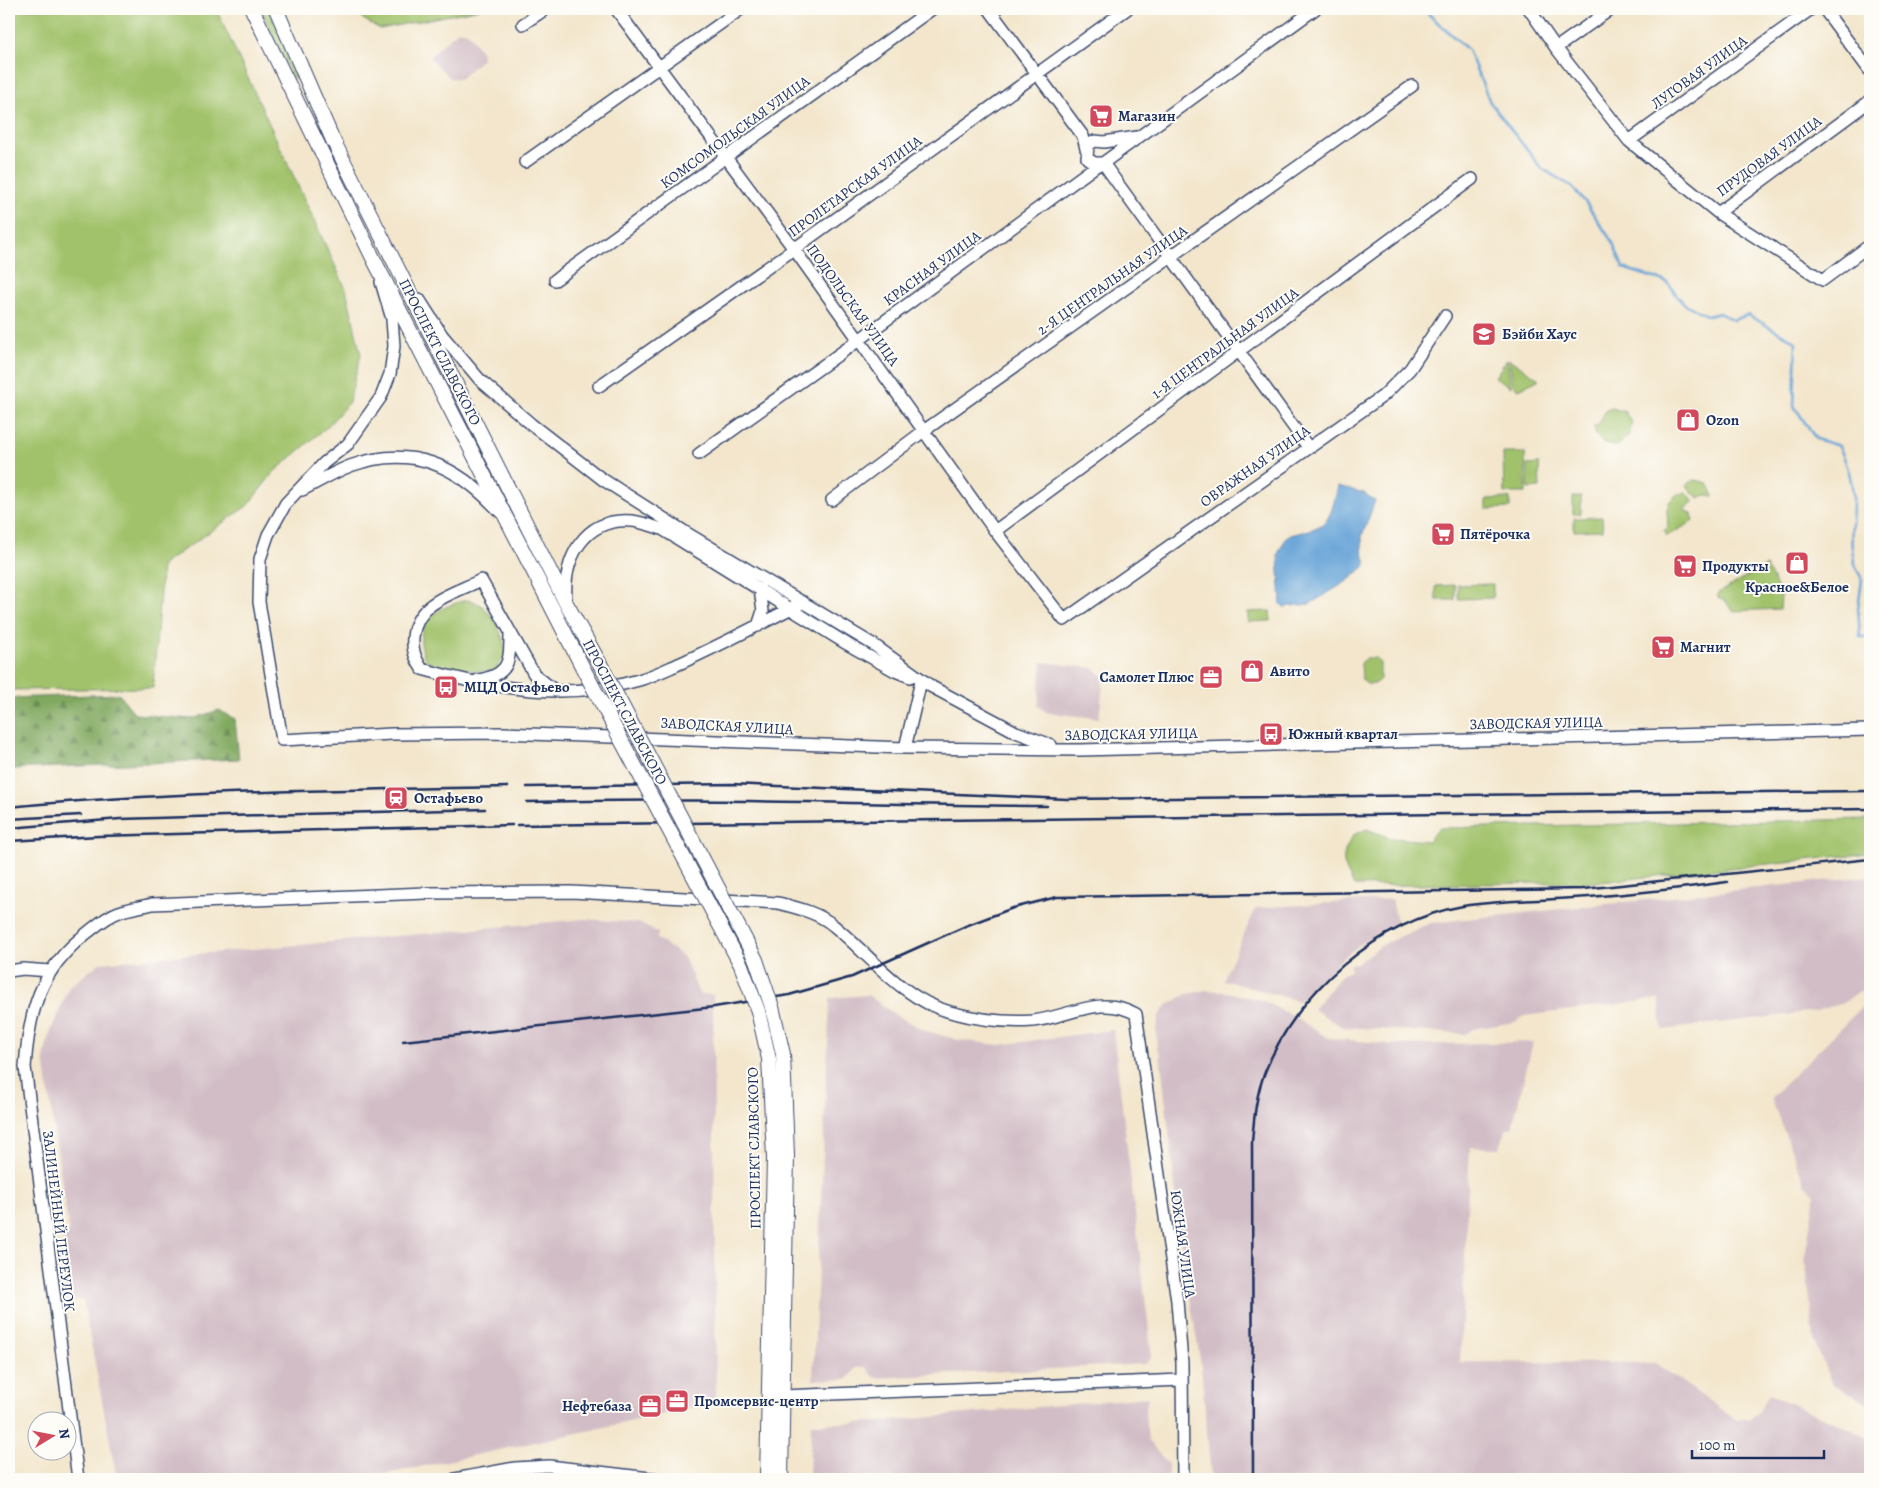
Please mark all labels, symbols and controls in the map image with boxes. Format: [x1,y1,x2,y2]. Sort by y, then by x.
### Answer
street label: ЛУГОВАЯ УЛИЦА [1647,30,1751,114]
street label: КОМСОМОЛЬСКАЯ УЛИЦА [656,71,814,193]
supermarket icon: Магазин [1088,103,1114,129]
place label: Магазин [1118,106,1176,126]
street label: ПРУДОВАЯ УЛИЦА [1712,111,1826,201]
street label: ПРОЛЕТАРСКАЯ УЛИЦА [784,131,926,241]
street label: 2-Я ЦЕНТРАЛЬНАЯ УЛИЦА [1033,220,1191,340]
street label: КРАСНАЯ УЛИЦА [879,226,985,310]
street label: ПОДОЛЬСКАЯ УЛИЦА [802,240,904,370]
street label: ПРОСПЕКТ СЛАВСКОГО [394,275,486,429]
street label: 1-Я ЦЕНТРАЛЬНАЯ УЛИЦА [1147,283,1303,403]
school or university icon: Бэйби Хаус [1471,321,1497,347]
place label: Бэйби Хаус [1502,324,1577,344]
shop icon: Ozon [1675,407,1701,433]
place label: Ozon [1706,410,1740,430]
street label: ОВРАЖНАЯ УЛИЦА [1196,420,1314,512]
supermarket icon: Пятёрочка [1430,521,1456,547]
place label: Пятёрочка [1460,524,1531,544]
shop icon: Красное&Белое [1784,550,1810,576]
supermarket icon: Продукты [1672,553,1698,579]
place label: Продукты [1702,556,1769,576]
place label: Красное&Белое [1745,577,1849,597]
supermarket icon: Магнит [1650,634,1676,660]
street label: ПРОСПЕКТ СЛАВСКОГО [578,636,672,788]
place label: Магнит [1680,637,1731,657]
shop icon: Авито [1239,658,1265,684]
place label: Авито [1269,661,1310,681]
office icon: Самолет Плюс [1198,664,1224,690]
place label: Самолет Плюс [1099,667,1194,687]
bus stop icon: МЦД Остафьево [433,674,459,700]
place label: МЦД Остафьево [464,677,570,697]
street label: ЗАВОДСКАЯ УЛИЦА [1469,712,1603,734]
street label: ЗАВОДСКАЯ УЛИЦА [660,713,794,739]
bus stop icon: Южный квартал [1258,721,1284,747]
street label: ЗАВОДСКАЯ УЛИЦА [1064,723,1198,745]
place label: Южный квартал [1288,724,1398,744]
station icon: Остафьево [383,785,409,811]
place label: Остафьево [414,788,483,808]
street label: ПРОСПЕКТ СЛАВСКОГО [743,1067,765,1229]
street label: ЗАЛИНЕЙНЫЙ ПЕРЕУЛОК [38,1129,80,1313]
street label: ЮЖНАЯ УЛИЦА [1166,1189,1201,1300]
office icon: Промсервис-центр [664,1388,690,1414]
place label: Промсервис-центр [694,1391,819,1411]
office icon: Нефтебаза [637,1393,663,1419]
place label: Нефтебаза [562,1396,633,1416]
north arrow [28,1410,78,1460]
text: N [54,1427,75,1441]
scale bar [1692,1428,1824,1460]
text: 100 m [1699,1435,1736,1455]

